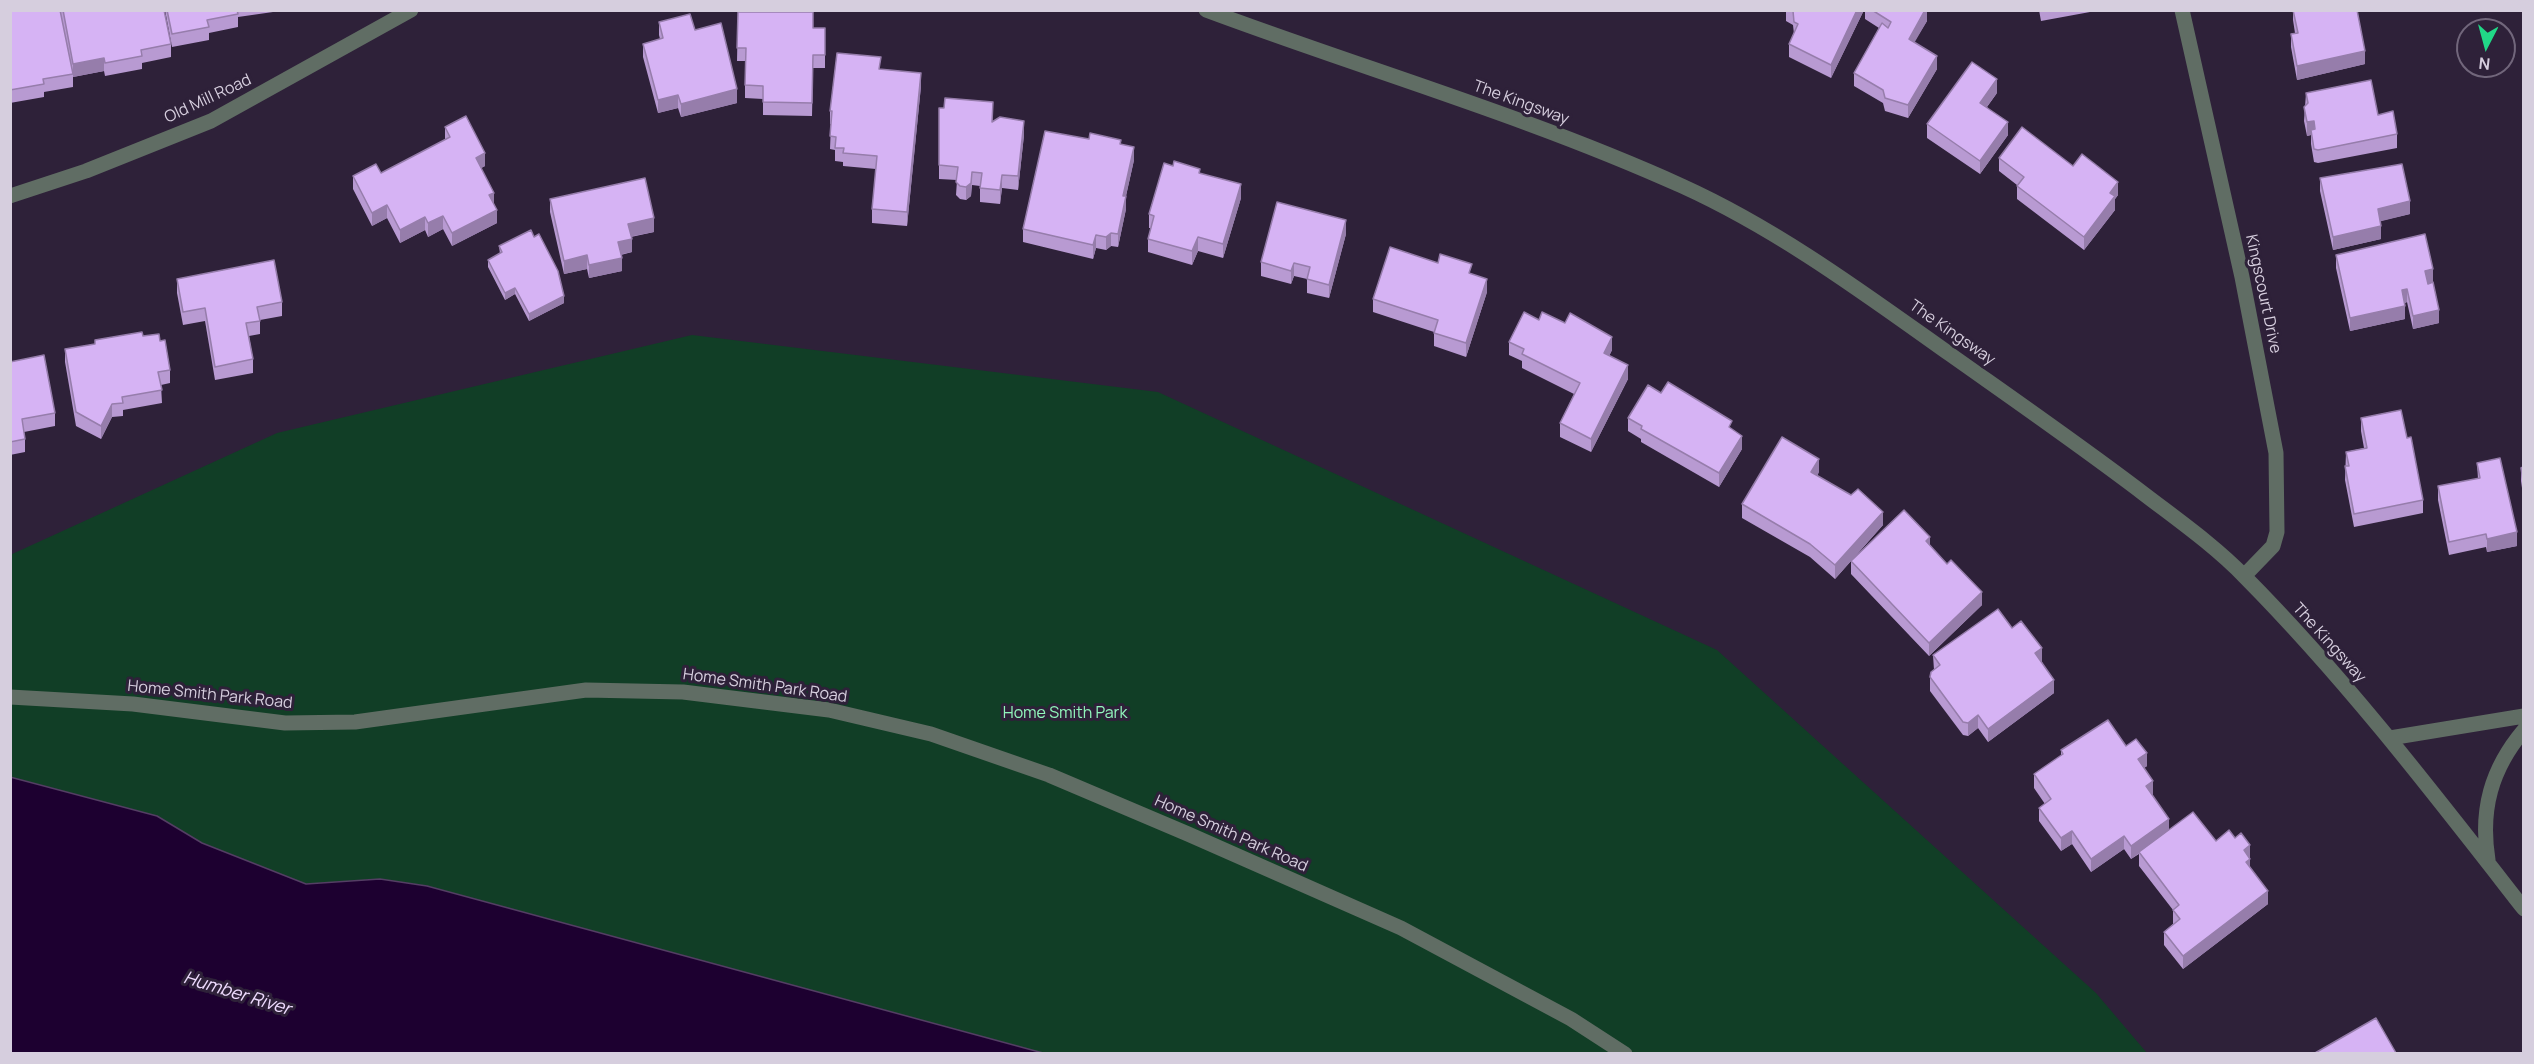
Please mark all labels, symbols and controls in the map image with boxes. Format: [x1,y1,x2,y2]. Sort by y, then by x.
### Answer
north arrow [2456,18,2516,78]
text: N [2477,52,2491,75]
street label: Old Mill Road [161,70,255,128]
street label: The Kingsway [1470,77,1572,129]
street label: Kingscourt Drive [2241,233,2285,355]
street label: The Kingsway [1905,296,1999,370]
street label: The Kingsway [2288,599,2370,687]
street label: Home Smith Park Road [682,665,848,707]
street label: Home Smith Park Road [127,677,293,713]
park label: Home Smith Park [1003,704,1127,724]
street label: Home Smith Park Road [1151,792,1311,876]
water label: Humber River [181,967,293,1021]

